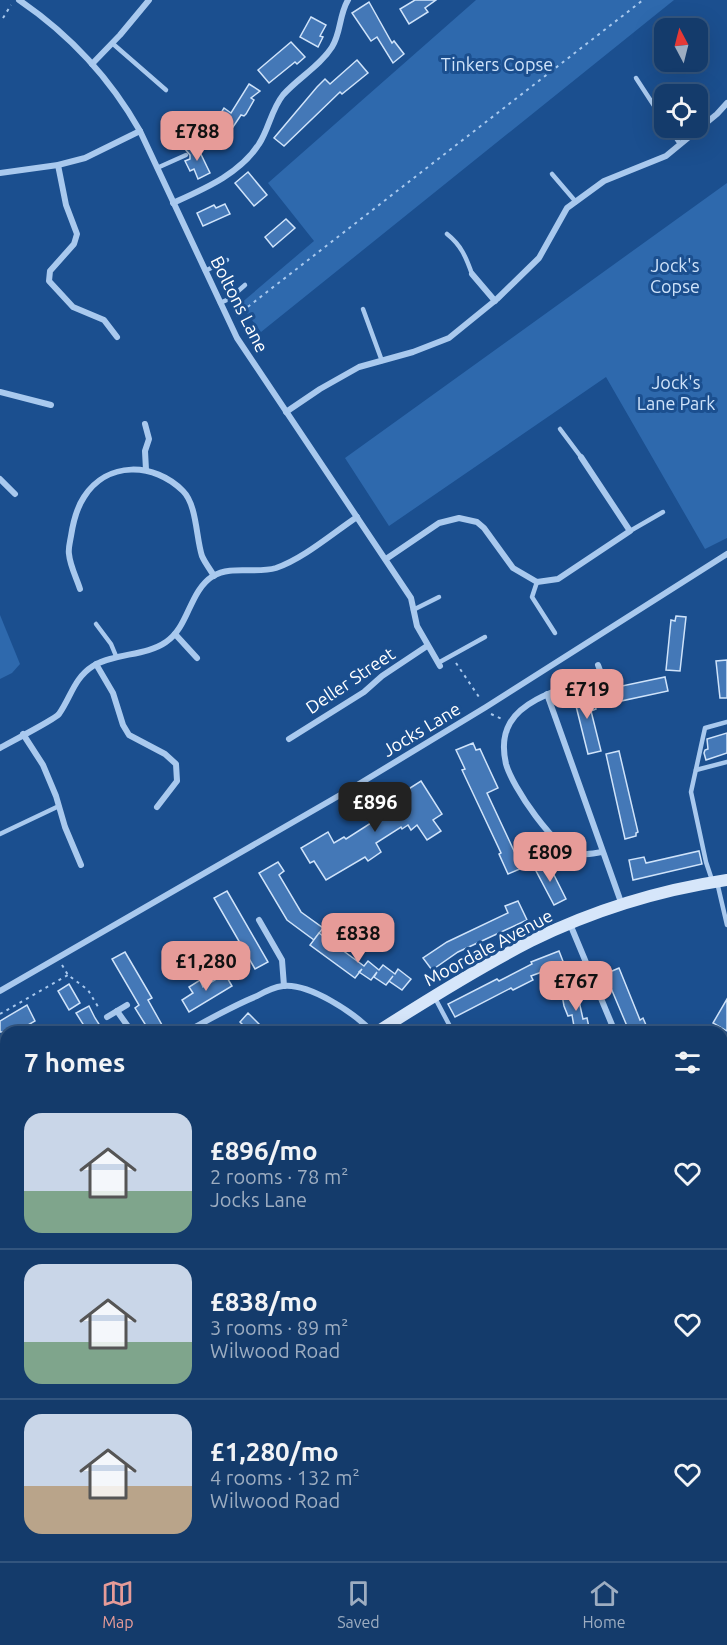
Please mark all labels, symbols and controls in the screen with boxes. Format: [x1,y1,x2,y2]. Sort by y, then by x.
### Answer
north arrow [654,18,708,72]
map controls [654,18,708,138]
park label: Tinkers Copse [441,54,553,74]
button: locate [654,84,708,138]
pin: £788 [161,111,233,162]
text: £788 [174,119,220,142]
street label: Boltons Lane [207,253,273,355]
park label: Jock's Copse [650,255,700,296]
park label: Jock's Lane Park [637,372,715,413]
street label: Deller Street [302,643,398,717]
pin: £719 [551,669,623,720]
text: £719 [564,677,610,700]
street label: Jocks Lane [378,698,464,760]
pin: £896 [339,782,411,833]
text: £896 [352,790,398,813]
pin: £809 [514,832,586,883]
text: £809 [527,840,573,863]
street label: Moordale Avenue [420,905,556,989]
pin: £838 [322,913,394,964]
text: £838 [335,921,381,944]
pin: £1,280 [157,941,255,992]
text: £1,280 [175,949,237,972]
pin: £767 [540,961,612,1012]
text: £767 [553,969,599,992]
icon: filters [671,1046,704,1079]
text: 7 homes [24,1048,125,1077]
text: £896/mo [210,1136,318,1165]
icon: home [72,1137,144,1209]
icon: heart [671,1157,704,1190]
text: 2 rooms · 78 m² [210,1165,348,1188]
text: Jocks Lane [210,1188,307,1211]
text: £838/mo [210,1287,318,1316]
icon: home [72,1288,144,1360]
icon: heart [671,1308,704,1341]
text: 3 rooms · 89 m² [210,1316,348,1339]
text: Wilwood Road [210,1339,340,1362]
text: £1,280/mo [210,1437,339,1466]
icon: home [72,1438,144,1510]
icon: heart [671,1458,704,1491]
text: 4 rooms · 132 m² [210,1466,360,1489]
text: Wilwood Road [210,1489,340,1512]
tab: Map [101,1577,134,1631]
tab: Saved [337,1577,380,1631]
tab: Home [582,1577,626,1631]

